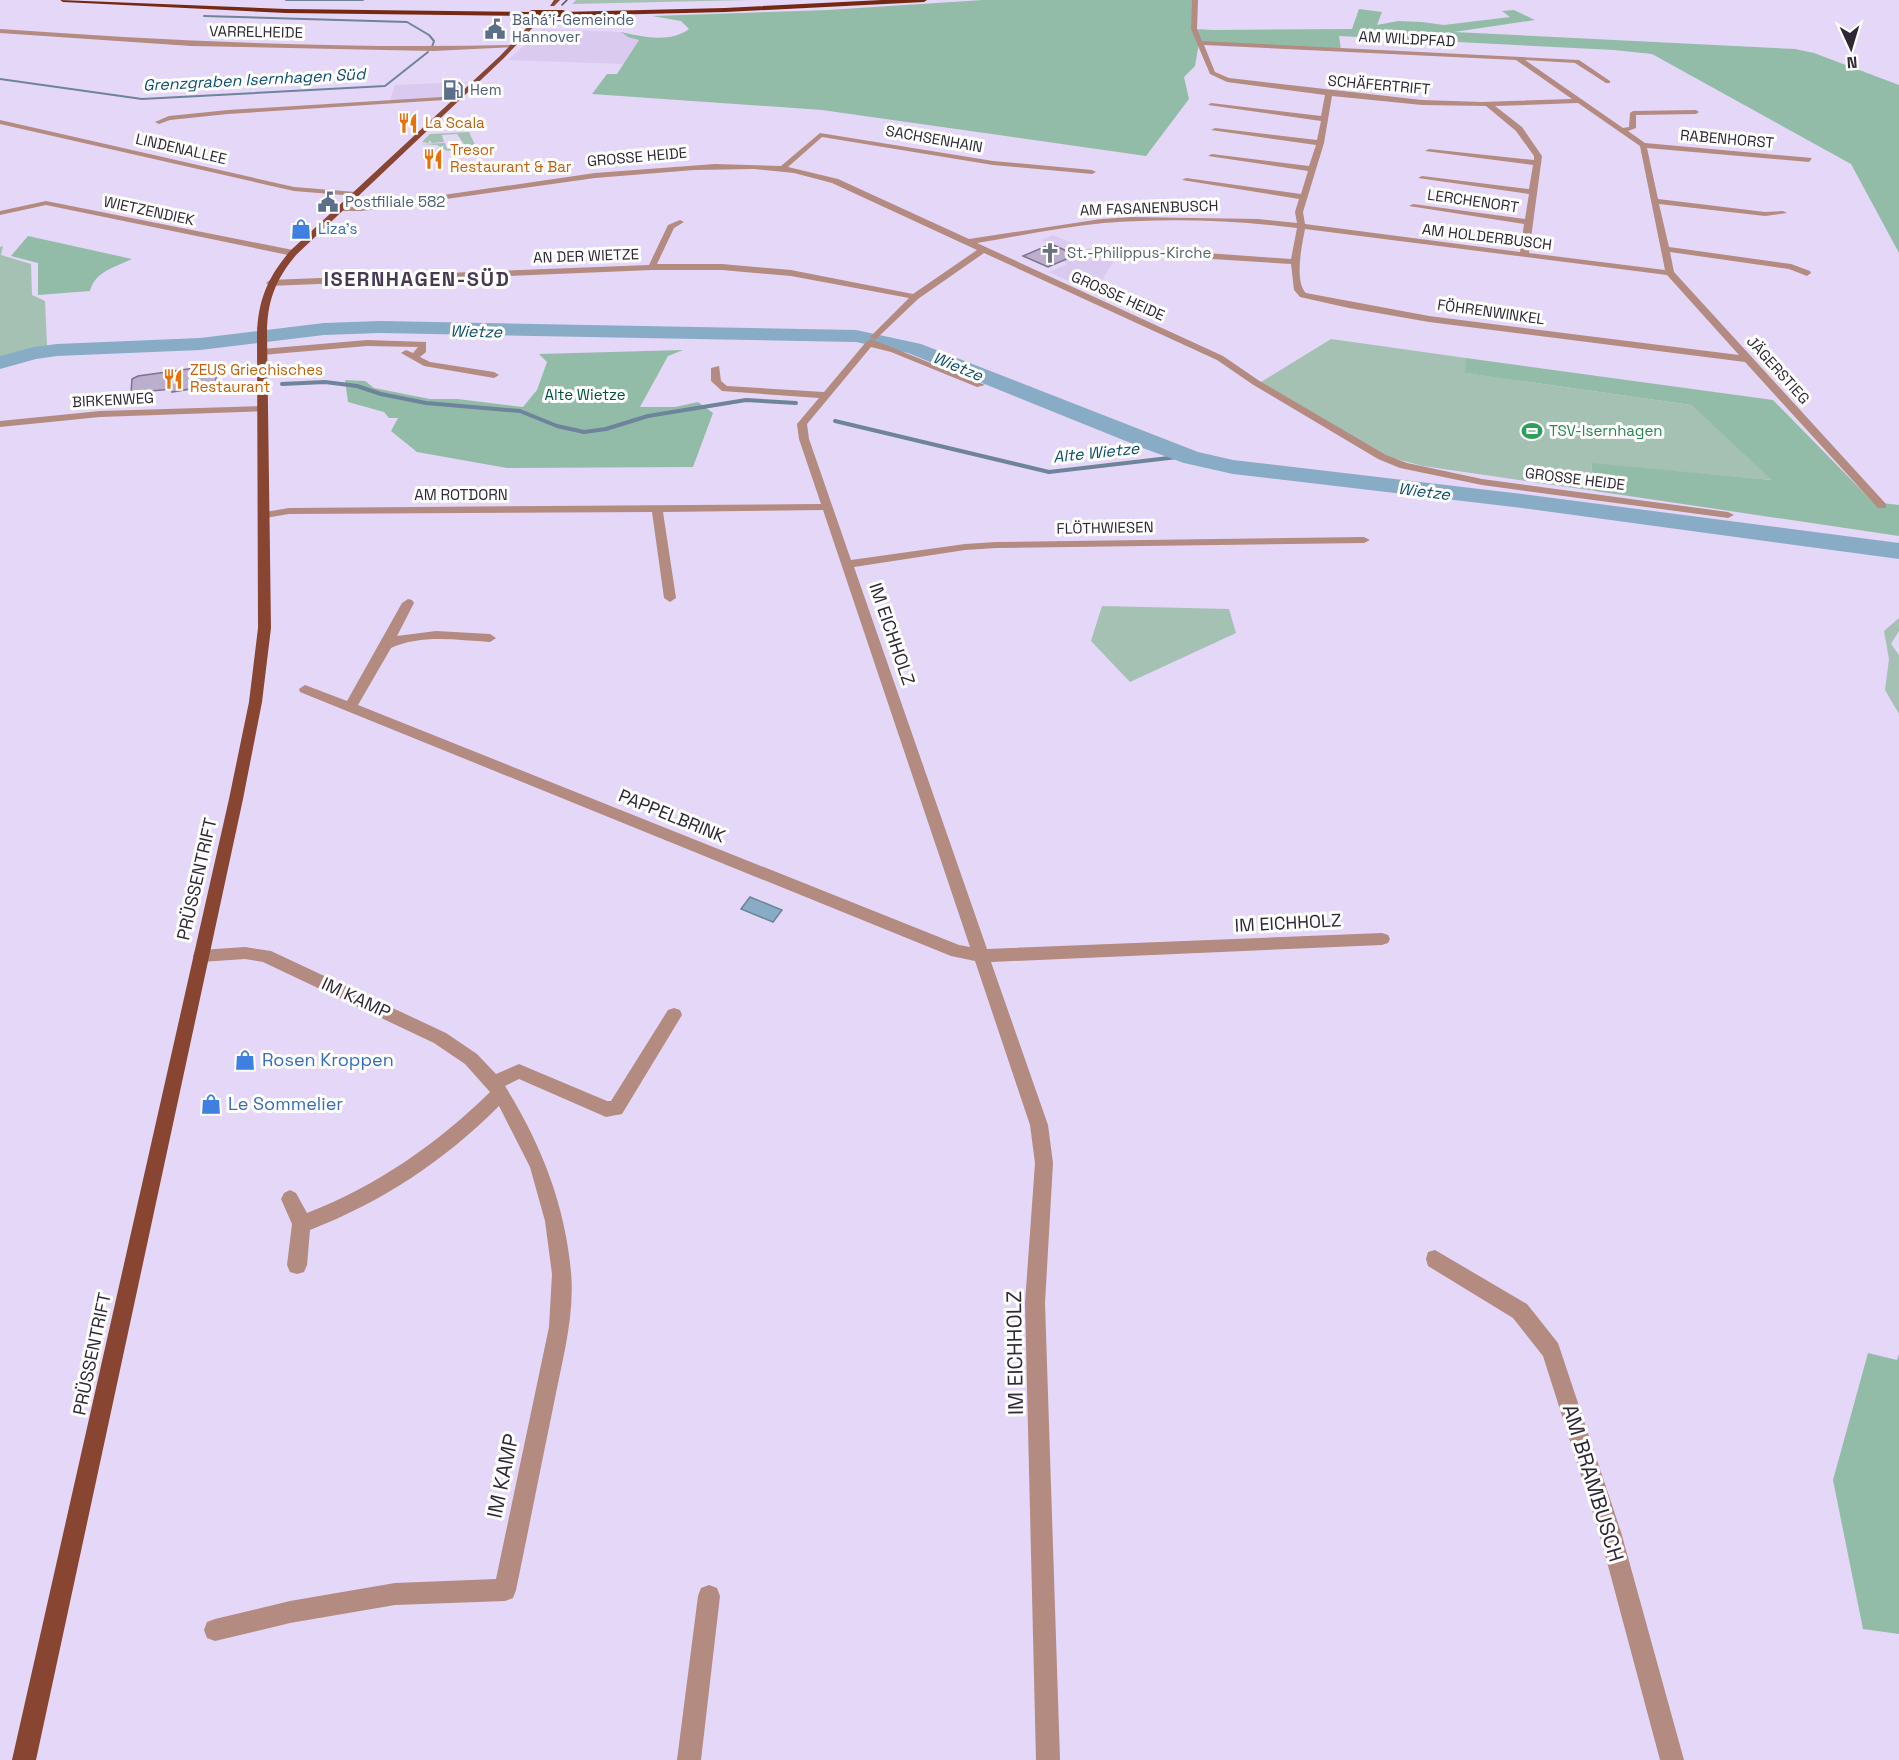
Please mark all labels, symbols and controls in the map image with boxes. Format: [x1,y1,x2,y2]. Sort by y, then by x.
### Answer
place label: Bahá'í-Gemeinde Hannover [512,10,634,46]
public building icon: Bahá'í-Gemeinde Hannover [483,17,507,41]
north arrow [1821,18,1881,78]
street label: VARRELHEIDE [209,21,303,42]
street label: AM WILDPFAD [1358,26,1456,51]
text: N [1846,52,1858,73]
water label: Grenzgraben Isernhagen Süd [142,63,367,96]
street label: SCHÄFERTRIFT [1327,71,1431,98]
fuel station icon: Hem [441,78,465,102]
place label: Hem [470,80,502,99]
restaurant icon: La Scala [396,111,420,135]
place label: La Scala [425,113,485,132]
street label: SACHSENHAIN [884,121,984,156]
street label: RABENHORST [1679,125,1775,152]
street label: LINDENALLEE [134,129,229,168]
place label: Tresor Restaurant & Bar [450,140,572,176]
street label: GROSSE HEIDE [586,143,688,170]
restaurant icon: Tresor Restaurant & Bar [421,147,445,171]
street label: LERCHENORT [1426,185,1520,216]
public building icon: Postfiliale 582 [316,190,340,214]
street label: WIETZENDIEK [102,192,196,229]
place label: Postfiliale 582 [345,192,445,211]
street label: AM FASANENBUSCH [1079,196,1219,219]
shop icon: Liza's [289,217,313,241]
place label: Liza's [318,219,358,238]
street label: AM HOLDERBUSCH [1421,219,1553,254]
church icon: St.-Philippus-Kirche [1038,241,1062,265]
place label: St.-Philippus-Kirche [1067,243,1212,262]
street label: AN DER WIETZE [533,244,639,267]
district label: ISERNHAGEN-SÜD [324,266,510,292]
street label: GROSSE HEIDE [1068,266,1168,325]
street label: FÖHRENWINKEL [1436,295,1546,328]
water label: Wietze [450,321,503,342]
street label: JÄGERSTIEG [1743,332,1814,408]
water label: Wietze [930,347,986,386]
place label: ZEUS Griechisches Restaurant [190,360,323,396]
restaurant icon: ZEUS Griechisches Restaurant [161,367,185,391]
park label: Alte Wietze [544,385,626,404]
street label: BIRKENWEG [71,388,154,411]
sports icon: TSV-Isernhagen [1520,419,1544,443]
place label: TSV-Isernhagen [1549,421,1663,440]
water label: Alte Wietze [1052,437,1141,467]
street label: GROSSE HEIDE [1524,463,1626,494]
water label: Wietze [1397,478,1452,505]
street label: AM ROTDORN [414,485,508,504]
street label: FLÖTHWIESEN [1056,517,1154,538]
street label: IM EICHHOLZ [864,580,921,688]
street label: PAPPELBRINK [615,784,729,847]
street label: PRÜSSENTRIFT [171,815,222,942]
street label: IM EICHHOLZ [1234,908,1342,937]
street label: IM KAMP [318,972,394,1024]
shop icon: Rosen Kroppen [233,1048,257,1072]
place label: Rosen Kroppen [262,1048,394,1071]
shop icon: Le Sommelier [199,1092,223,1116]
place label: Le Sommelier [228,1092,343,1115]
street label: PRÜSSENTRIFT [67,1290,116,1417]
street label: IM EICHHOLZ [1000,1291,1029,1415]
street label: AM BRAMBUSCH [1557,1401,1630,1565]
street label: IM KAMP [480,1431,525,1521]

